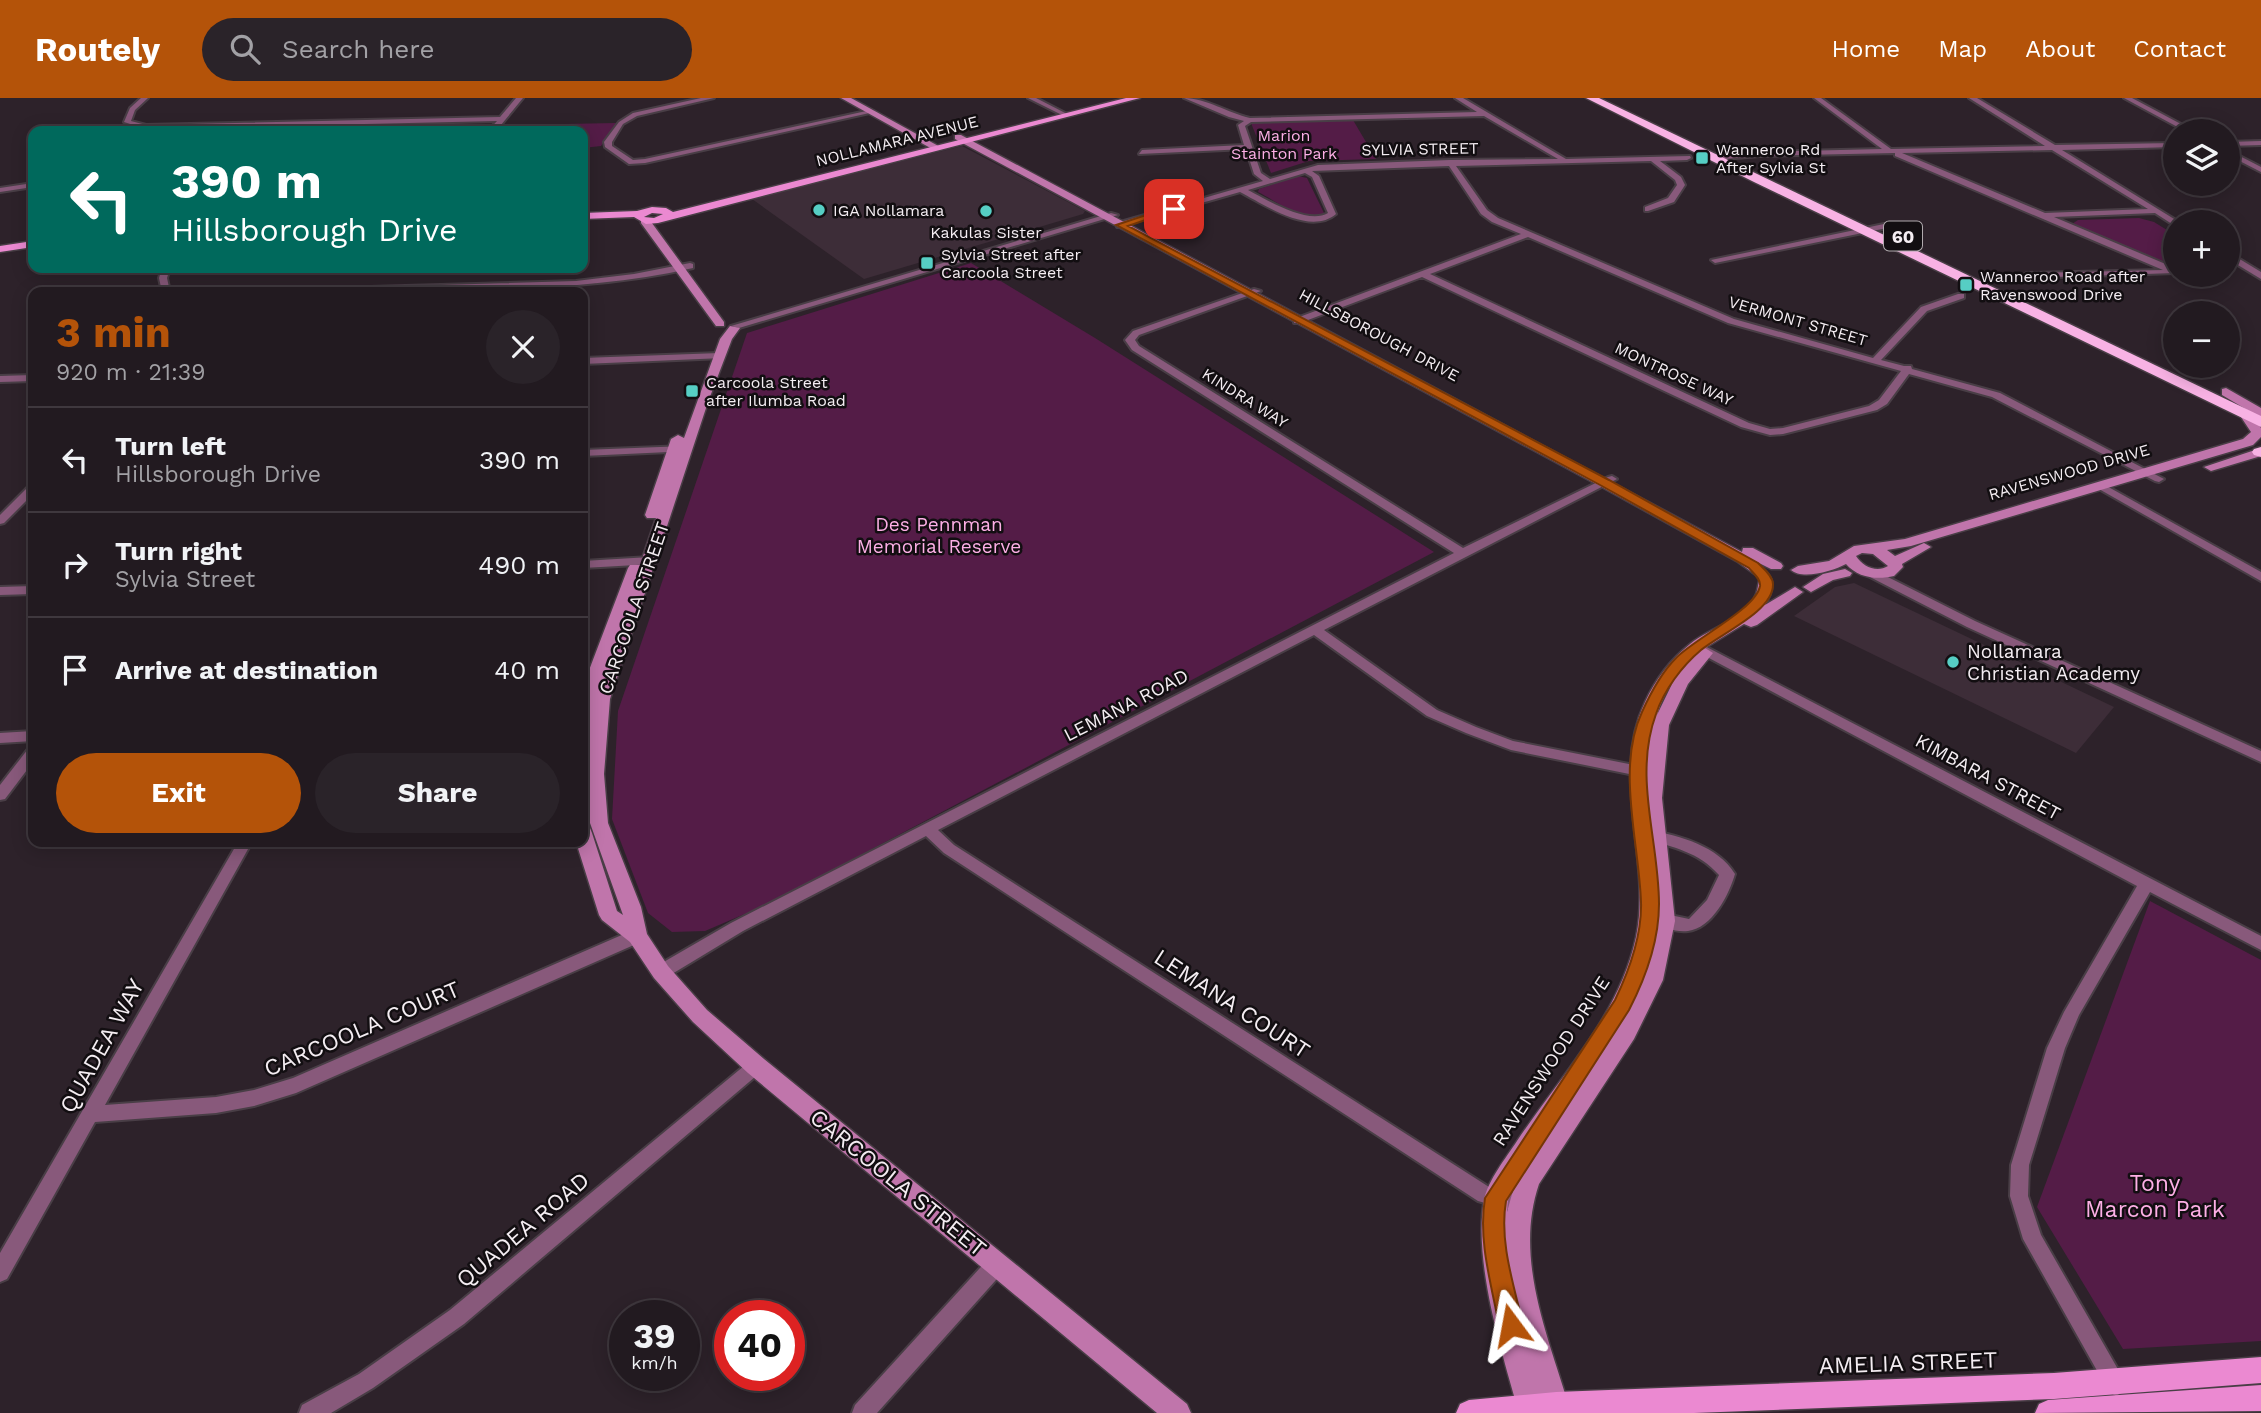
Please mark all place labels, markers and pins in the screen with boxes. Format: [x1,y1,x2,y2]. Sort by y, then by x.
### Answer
place label: Wanneroo Rd After Sylvia St [1716,140,1826,177]
marker: Wanneroo Rd After Sylvia St [1694,150,1710,166]
pin [1144,179,1204,239]
place label: IGA Nollamara [833,201,944,220]
marker: IGA Nollamara [811,202,827,218]
marker: Kakulas Sister [978,203,994,219]
place label: Kakulas Sister [930,223,1042,242]
place label: Sylvia Street after Carcoola Street [941,245,1081,282]
marker: Sylvia Street after Carcoola Street [919,255,935,271]
place label: Wanneroo Road after Ravenswood Drive [1980,267,2146,304]
marker: Wanneroo Road after Ravenswood Drive [1958,277,1974,293]
place label: Carcoola Street after Ilumba Road [706,373,846,410]
marker: Carcoola Street after Ilumba Road [684,383,700,399]
place label: Nollamara Christian Academy [1967,640,2140,685]
marker: Nollamara Christian Academy [1945,654,1961,670]

